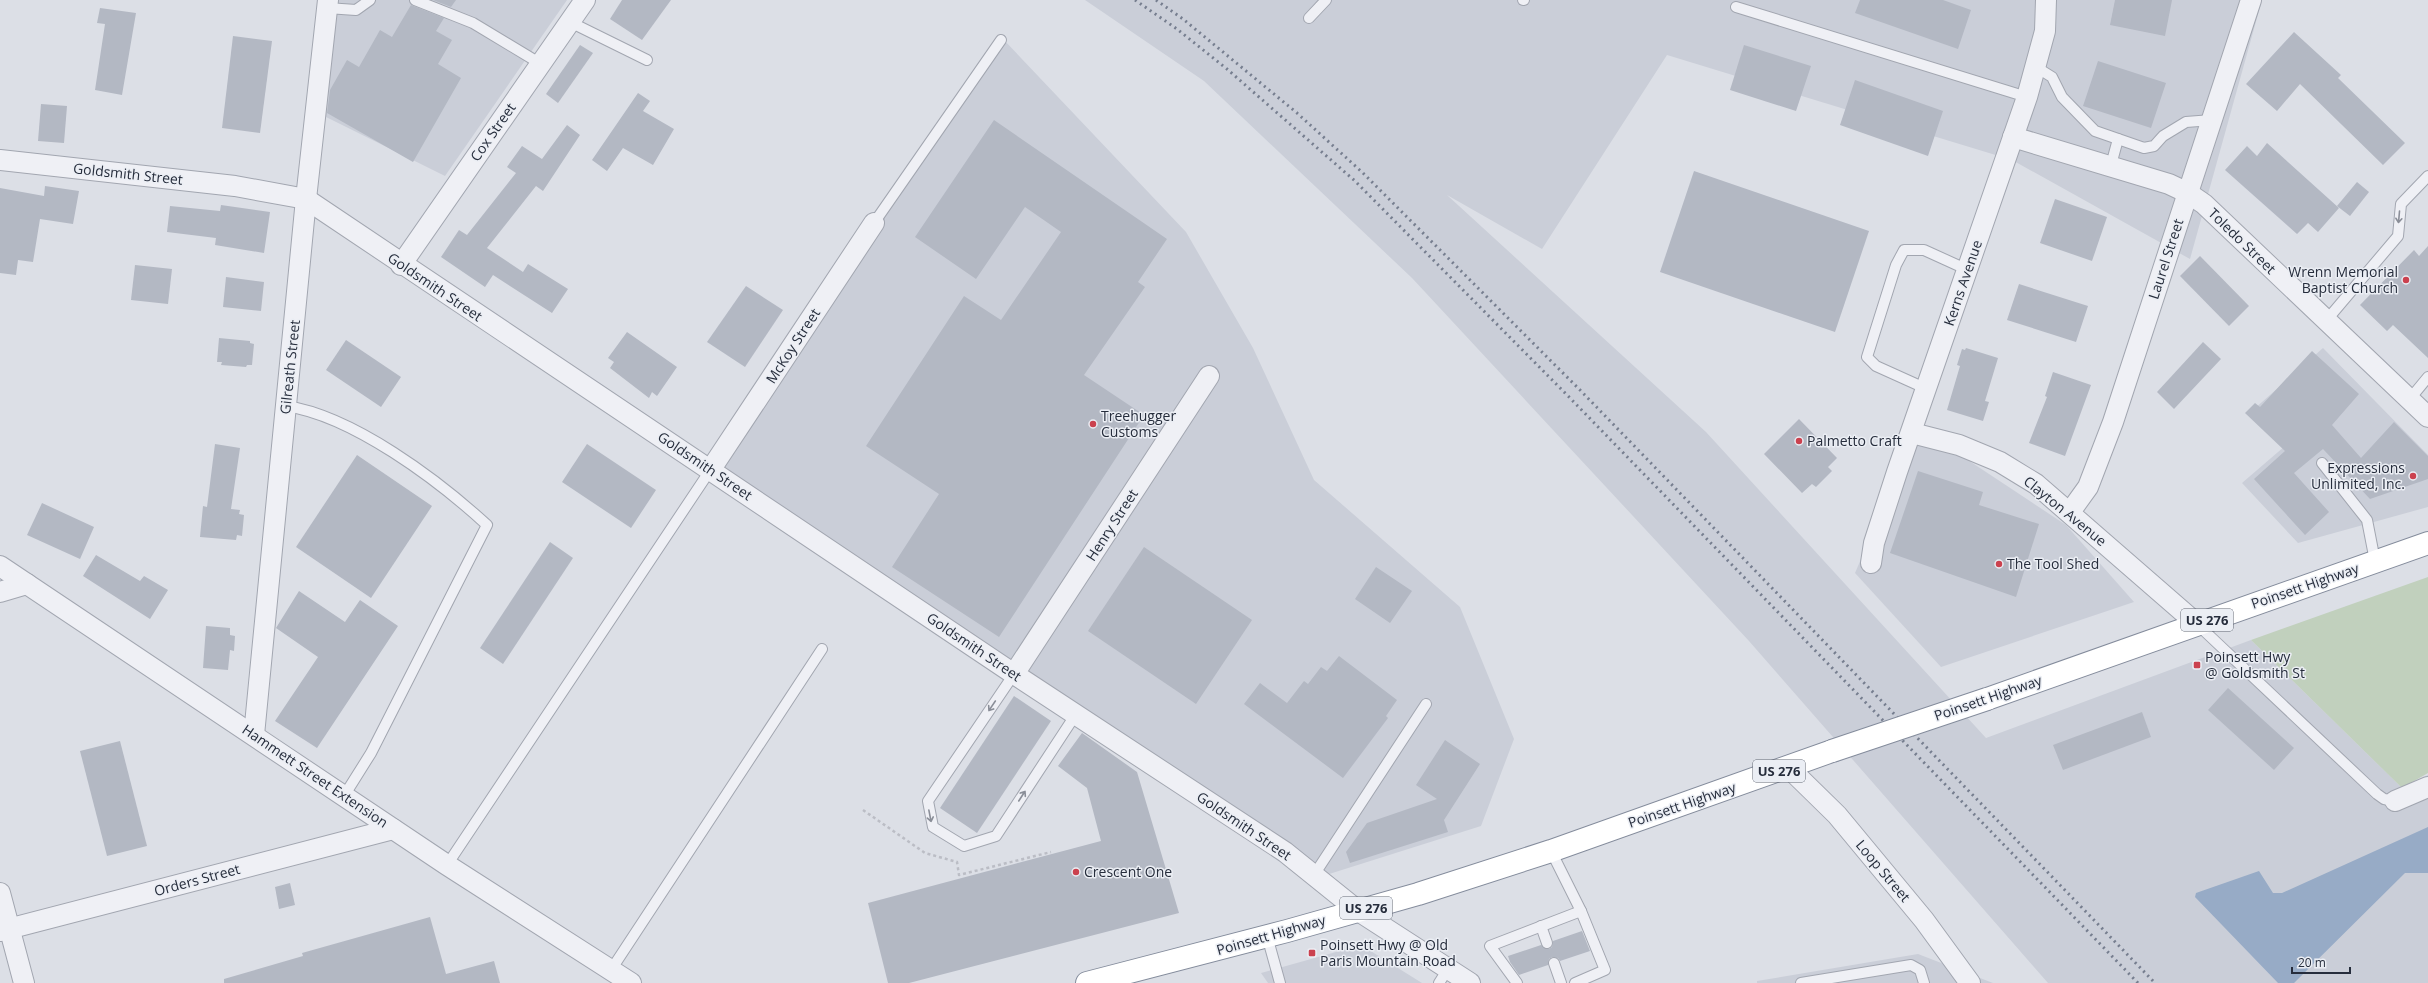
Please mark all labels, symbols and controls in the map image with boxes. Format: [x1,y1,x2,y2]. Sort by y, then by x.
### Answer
street label: Cox Street [466,99,520,165]
street label: Goldsmith Street [72,158,184,189]
street label: Toledo Street [2204,203,2280,278]
one-way arrow [2396,210,2403,223]
street label: Laurel Street [2144,216,2187,302]
street label: Kerns Avenue [1939,237,1986,328]
street label: Goldsmith Street [384,248,486,325]
place label: Wrenn Memorial Baptist Church [2288,262,2398,297]
marker: Wrenn Memorial Baptist Church [2401,275,2411,285]
street label: McKoy Street [761,304,824,387]
street label: Gilreath Street [275,319,304,415]
place label: Treehugger Customs [1101,406,1176,441]
marker: Treehugger Customs [1088,419,1098,429]
street label: Goldsmith Street [654,427,756,504]
place label: Palmetto Craft [1807,431,1902,450]
marker: Palmetto Craft [1794,436,1804,446]
place label: Expressions Unlimited, Inc. [2311,458,2405,493]
street label: Clayton Avenue [2020,471,2111,550]
marker: Expressions Unlimited, Inc. [2408,471,2418,481]
street label: Henry Street [1081,485,1142,564]
place label: The Tool Shed [2007,554,2099,573]
street label: Poinsett Highway [2248,558,2362,613]
marker: The Tool Shed [1994,559,2004,569]
street label: Goldsmith Street [923,608,1025,685]
road number: US 276 [2181,609,2233,631]
place label: Poinsett Hwy @ Goldsmith St [2205,647,2305,682]
marker: Poinsett Hwy @ Goldsmith St [2192,660,2202,670]
street label: Poinsett Highway [1931,670,2045,725]
one-way arrow [988,700,996,711]
street label: Hammett Street Extension [239,720,392,832]
road number: US 276 [1753,760,1805,782]
street label: Poinsett Highway [1625,777,1739,832]
street label: Goldsmith Street [1193,787,1295,864]
one-way arrow [1018,791,1026,802]
one-way arrow [927,809,935,822]
street label: Loop Street [1852,836,1915,906]
street label: Orders Street [152,859,242,900]
place label: Crescent One [1084,862,1172,881]
marker: Crescent One [1071,867,1081,877]
road number: US 276 [1340,897,1392,919]
street label: Poinsett Highway [1214,910,1329,959]
place label: Poinsett Hwy @ Old Paris Mountain Road [1320,935,1456,970]
marker: Poinsett Hwy @ Old Paris Mountain Road [1307,948,1317,958]
scale bar [2292,949,2350,975]
text: 20 m [2298,954,2326,971]

